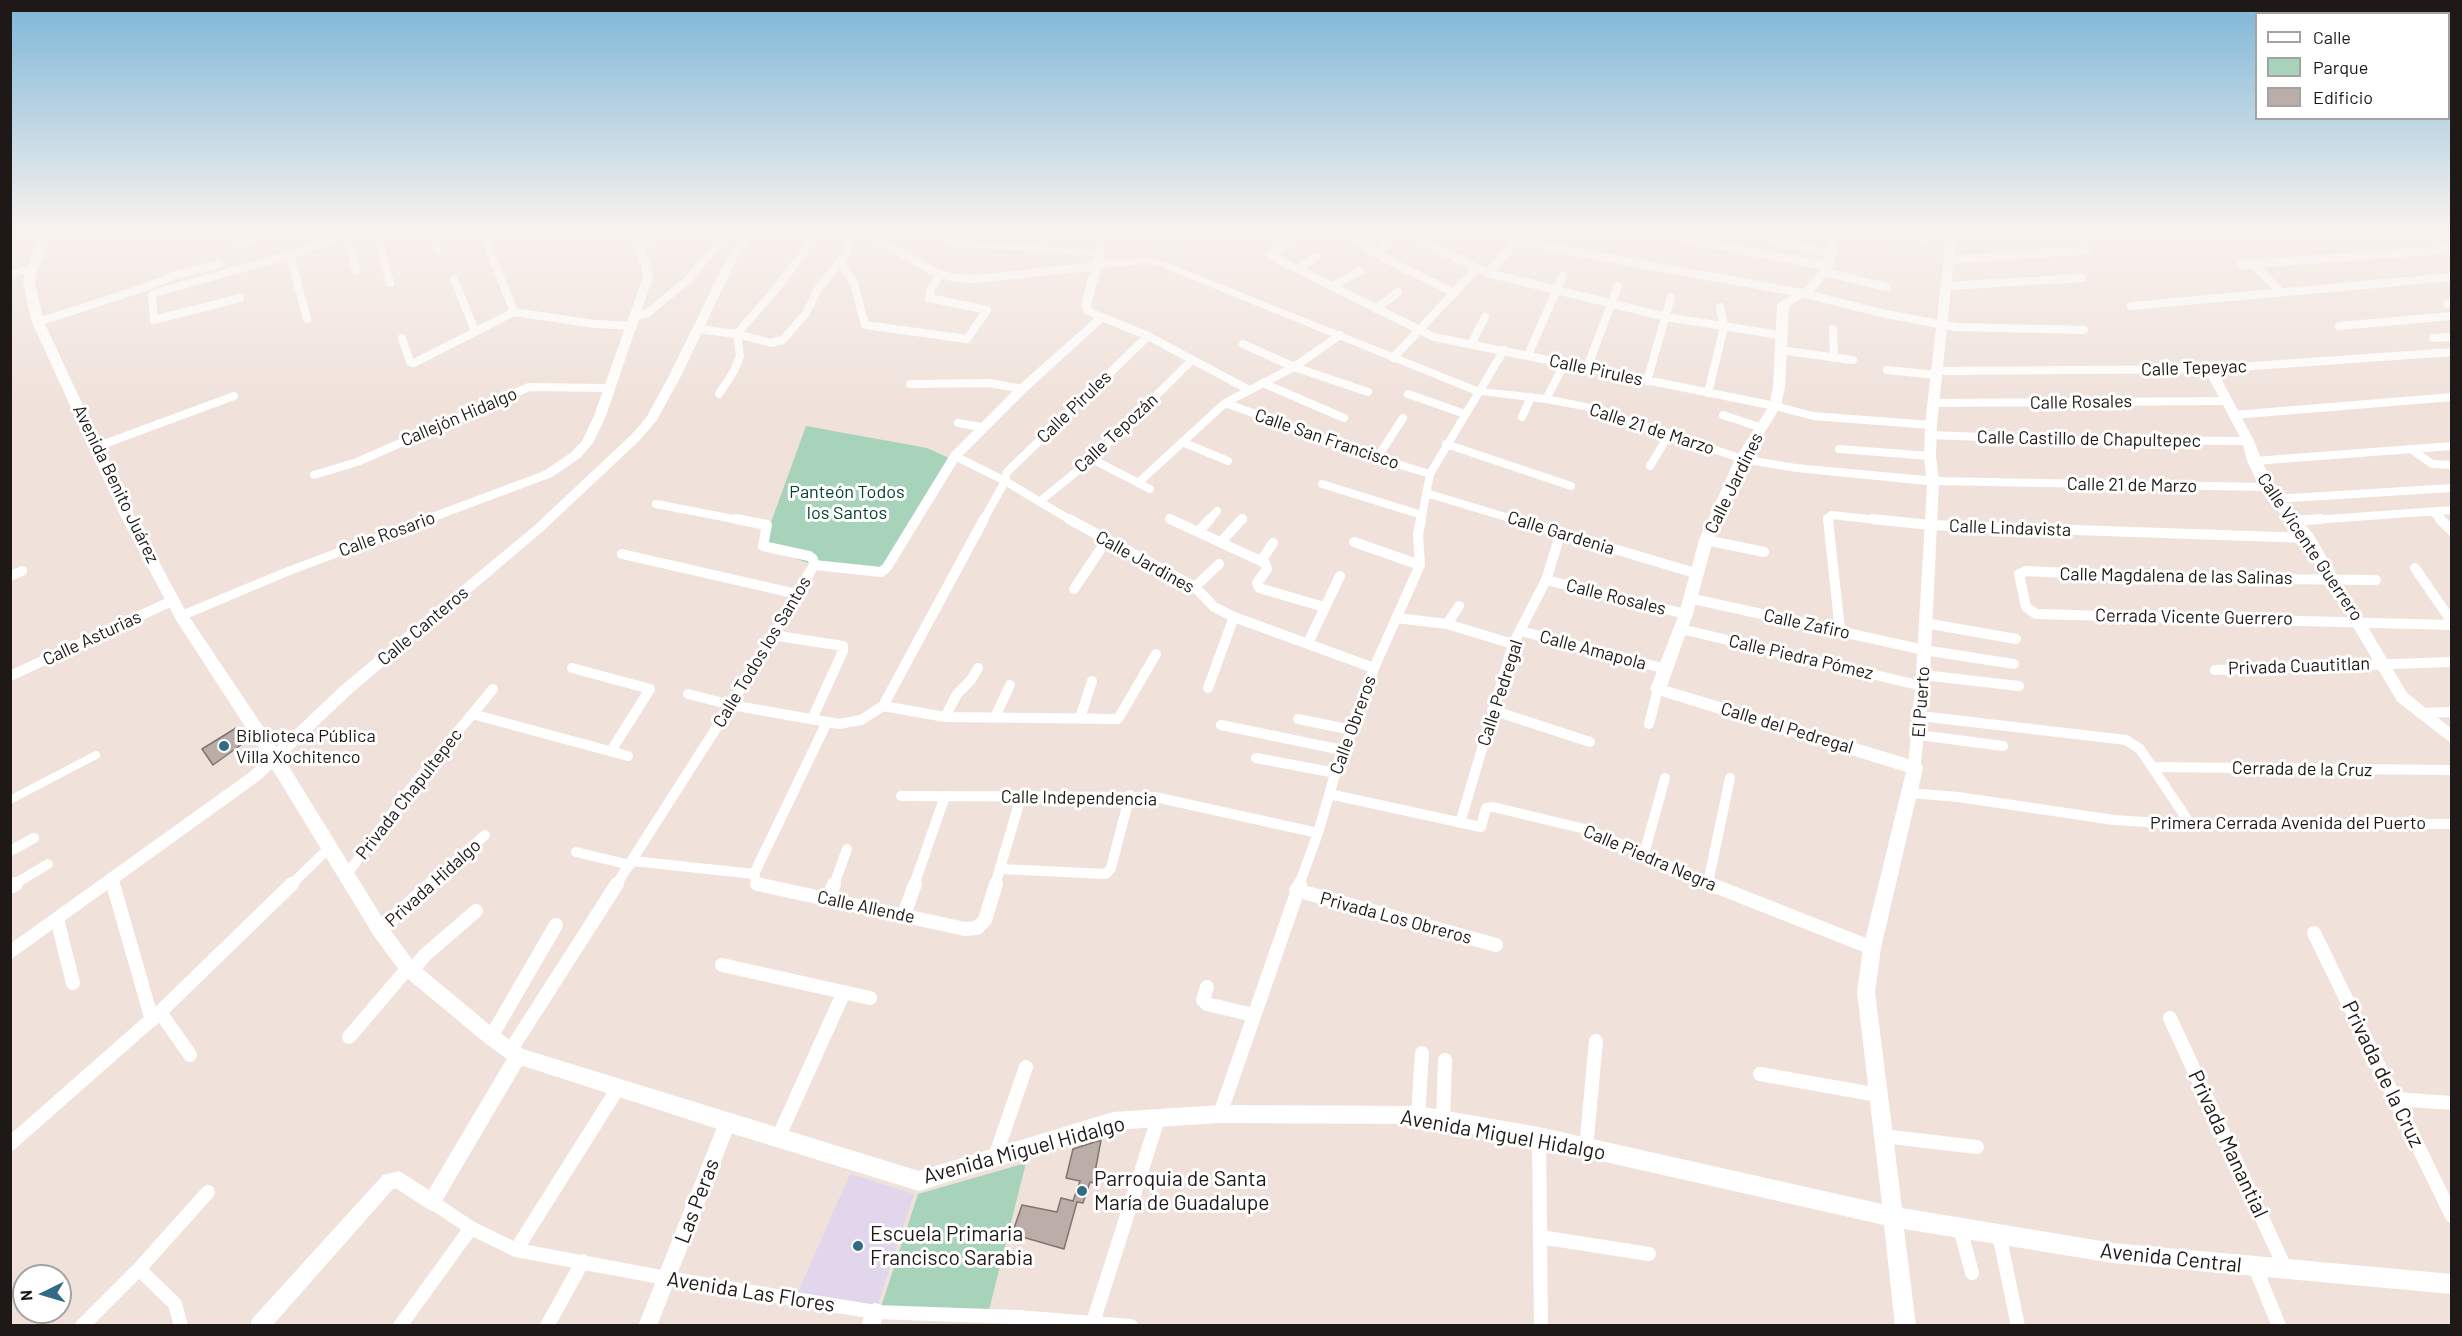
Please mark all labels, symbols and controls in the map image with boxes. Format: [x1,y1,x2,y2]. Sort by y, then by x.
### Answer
legend [2255,12,2450,120]
text: Calle [2313,26,2351,48]
text: Parque [2313,56,2368,78]
text: Edificio [2313,86,2373,108]
street label: Calle Pirules [1547,350,1645,390]
street label: Calle Tepeyac [2141,355,2247,381]
street label: Calle Pirules [1032,366,1116,448]
street label: Callejón Hidalgo [398,383,520,451]
street label: Calle Tepozán [1070,389,1162,477]
street label: Calle Rosales [2030,390,2132,414]
street label: Calle 21 de Marzo [1587,399,1717,459]
street label: Avenida Benito Juárez [68,401,164,567]
street label: Calle San Francisco [1252,404,1402,474]
street label: Calle Castillo de Chapultepec [1977,426,2201,452]
street label: Calle Jardines [1700,429,1768,537]
street label: Calle Vicente Guerrero [2252,469,2368,625]
street label: Calle 21 de Marzo [2067,473,2197,497]
park label: Panteón Todos los Santos [789,481,905,524]
street label: Calle Gardenia [1505,506,1617,560]
street label: Calle Rosario [336,507,438,561]
street label: Calle Lindavista [1949,515,2071,541]
street label: Calle Jardines [1092,526,1198,598]
street label: Calle Magdalena de las Salinas [2059,563,2293,589]
street label: Calle Todos los Santos [708,573,816,731]
street label: Calle Rosales [1564,574,1668,620]
street label: Calle Canteros [373,582,473,670]
street label: Calle Zafiro [1762,604,1852,644]
street label: Cerrada Vicente Guerrero [2095,604,2293,630]
street label: Calle Asturias [39,606,145,670]
street label: Calle Amapola [1537,625,1649,675]
street label: Calle Piedra Pómez [1727,630,1875,684]
street label: Calle Pedregal [1473,637,1527,749]
street label: Privada Cuautitlan [2228,653,2370,679]
street label: El Puerto [1908,666,1934,738]
street label: Calle Obreros [1325,673,1381,777]
street label: Calle del Pedregal [1718,698,1856,758]
street label: Privada Chapultepec [351,724,467,864]
place label: Biblioteca Pública Villa Xochitenco [236,725,376,768]
marker: Biblioteca Pública Villa Xochitenco [217,739,231,753]
street label: Cerrada de la Cruz [2232,757,2372,781]
street label: Calle Independencia [1001,786,1157,810]
street label: Primera Cerrada Avenida del Puerto [2150,812,2426,834]
street label: Calle Piedra Negra [1580,820,1720,896]
street label: Privada Hidalgo [381,835,485,931]
street label: Calle Allende [815,886,917,928]
street label: Privada Los Obreros [1318,887,1474,949]
street label: Privada de la Cruz [2337,997,2429,1151]
street label: Privada Manantial [2183,1066,2273,1222]
street label: Avenida Miguel Hidalgo [1398,1105,1608,1165]
street label: Avenida Miguel Hidalgo [920,1111,1128,1189]
street label: Las Peras [669,1155,725,1247]
place label: Parroquia de Santa María de Guadalupe [1094,1166,1269,1216]
marker: Parroquia de Santa María de Guadalupe [1075,1184,1089,1198]
place label: Escuela Primaria Francisco Sarabia [870,1221,1033,1271]
street label: Avenida Central [2099,1238,2243,1278]
marker: Escuela Primaria Francisco Sarabia [851,1239,865,1253]
north arrow [12,1264,72,1324]
street label: Avenida Las Flores [665,1266,837,1318]
text: N [16,1289,35,1302]

